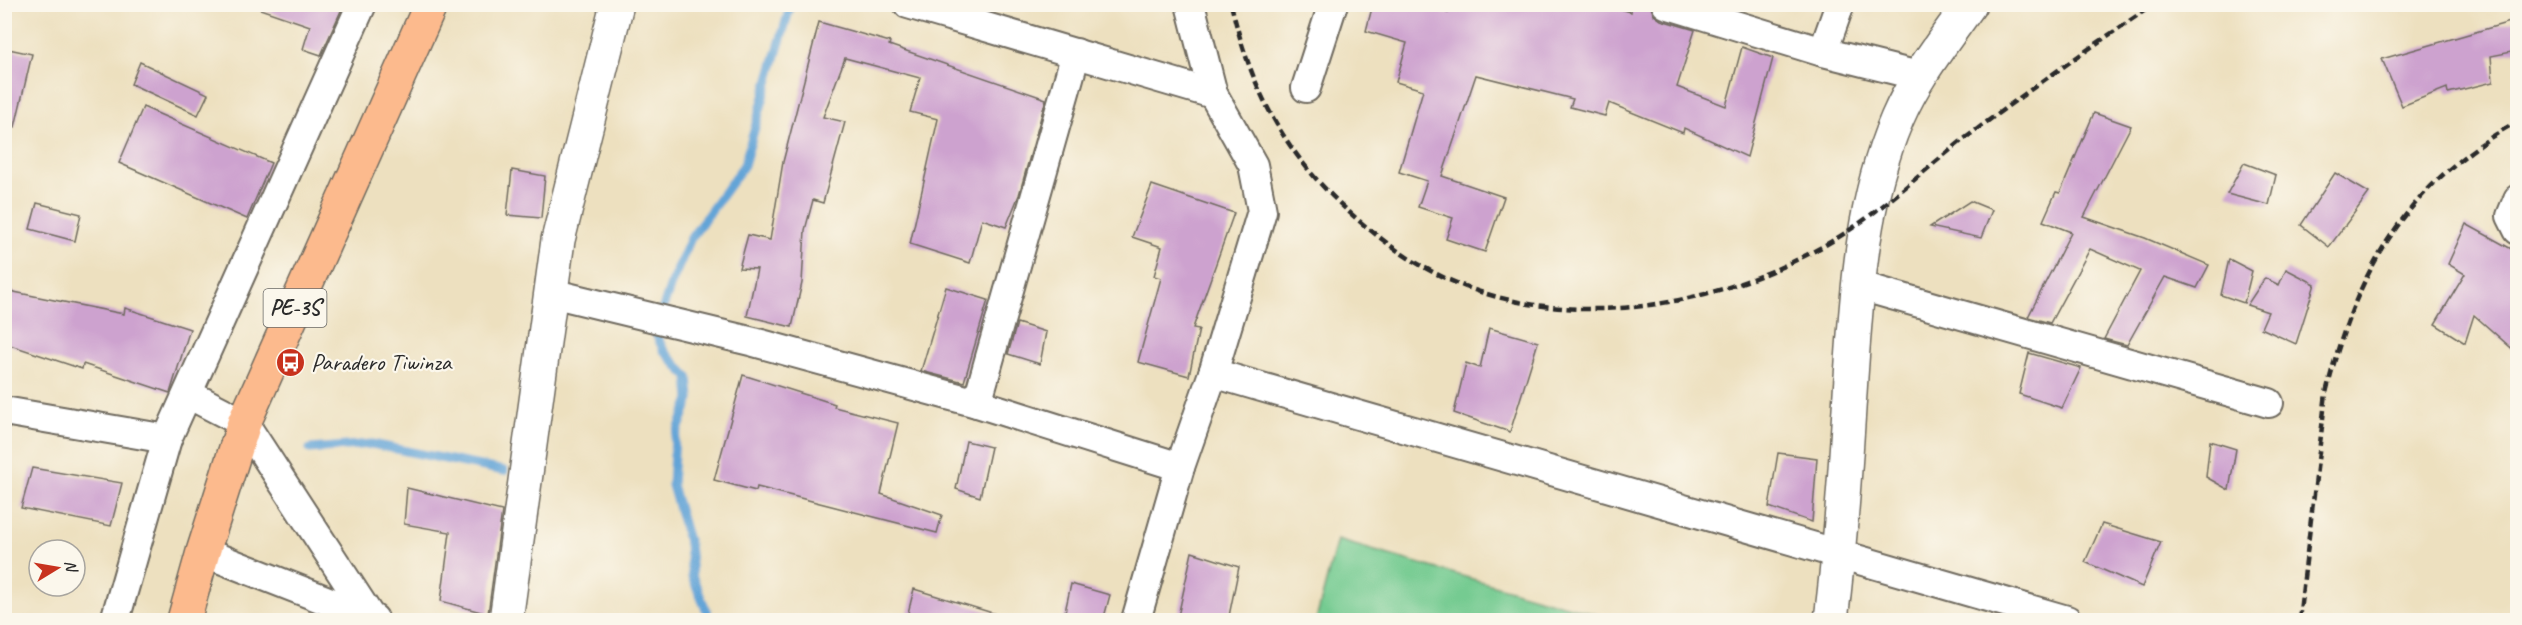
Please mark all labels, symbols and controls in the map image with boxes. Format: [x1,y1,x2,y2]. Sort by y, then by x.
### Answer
road number: PE-3S [264,289,326,327]
bus stop icon: Paradero Tiwinza [274,346,306,378]
place label: Paradero Tiwinza [311,347,453,377]
north arrow [27,538,87,598]
text: N [60,559,82,575]

